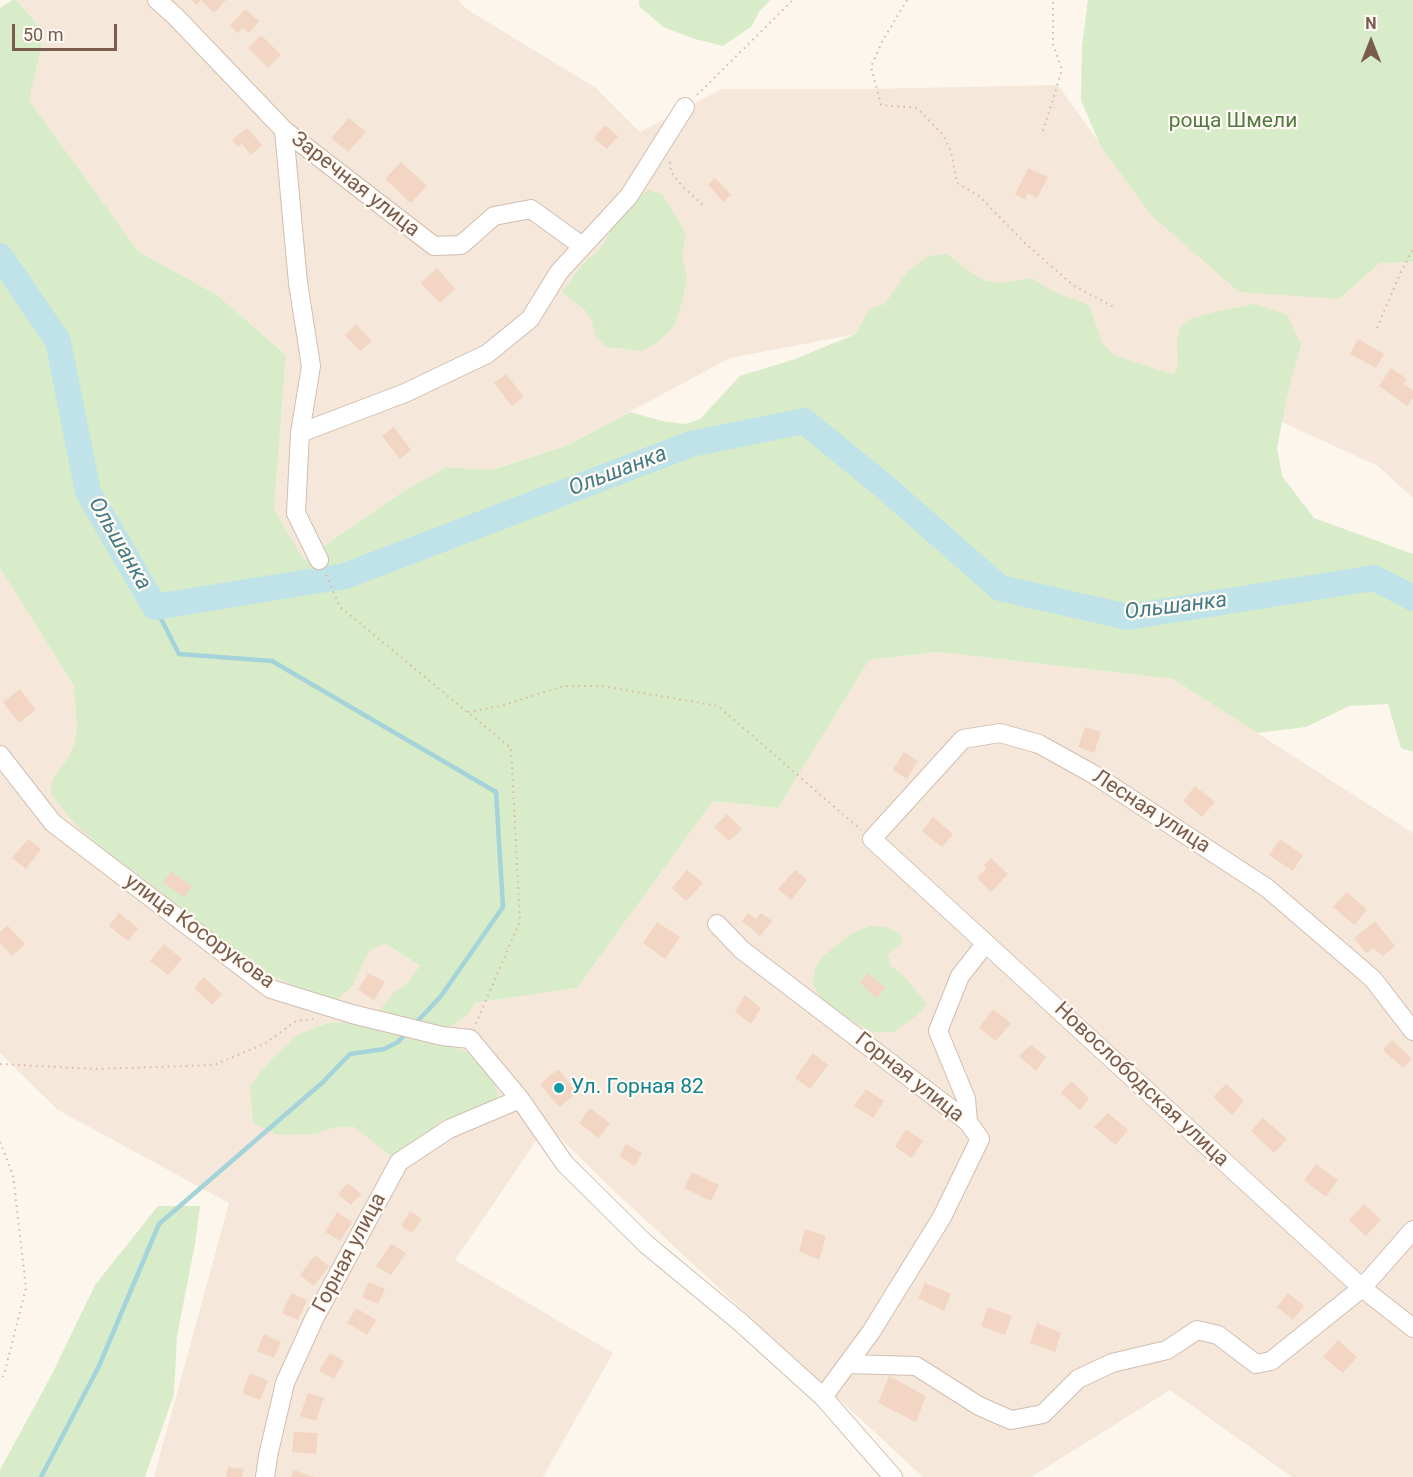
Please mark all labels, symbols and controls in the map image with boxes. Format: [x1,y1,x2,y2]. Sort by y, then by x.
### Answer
scale bar [15,12,120,50]
north arrow [1341,12,1401,72]
text: N [1365,14,1377,33]
text: 50 m [23,24,63,45]
park label: роща Шмели [1169,109,1297,135]
street label: Заречная улица [286,127,424,243]
water label: Ольшанка [565,441,671,503]
water label: Ольшанка [82,493,156,595]
water label: Ольшанка [1123,588,1229,626]
street label: Лесная улица [1088,765,1214,859]
street label: улица Косорукова [119,869,279,995]
street label: Новослободская улица [1048,997,1234,1173]
street label: Горная улица [849,1028,969,1128]
place label: Ул. Горная 82 [571,1075,704,1101]
marker: Ул. Горная 82 [552,1081,566,1095]
street label: Горная улица [308,1189,392,1317]

